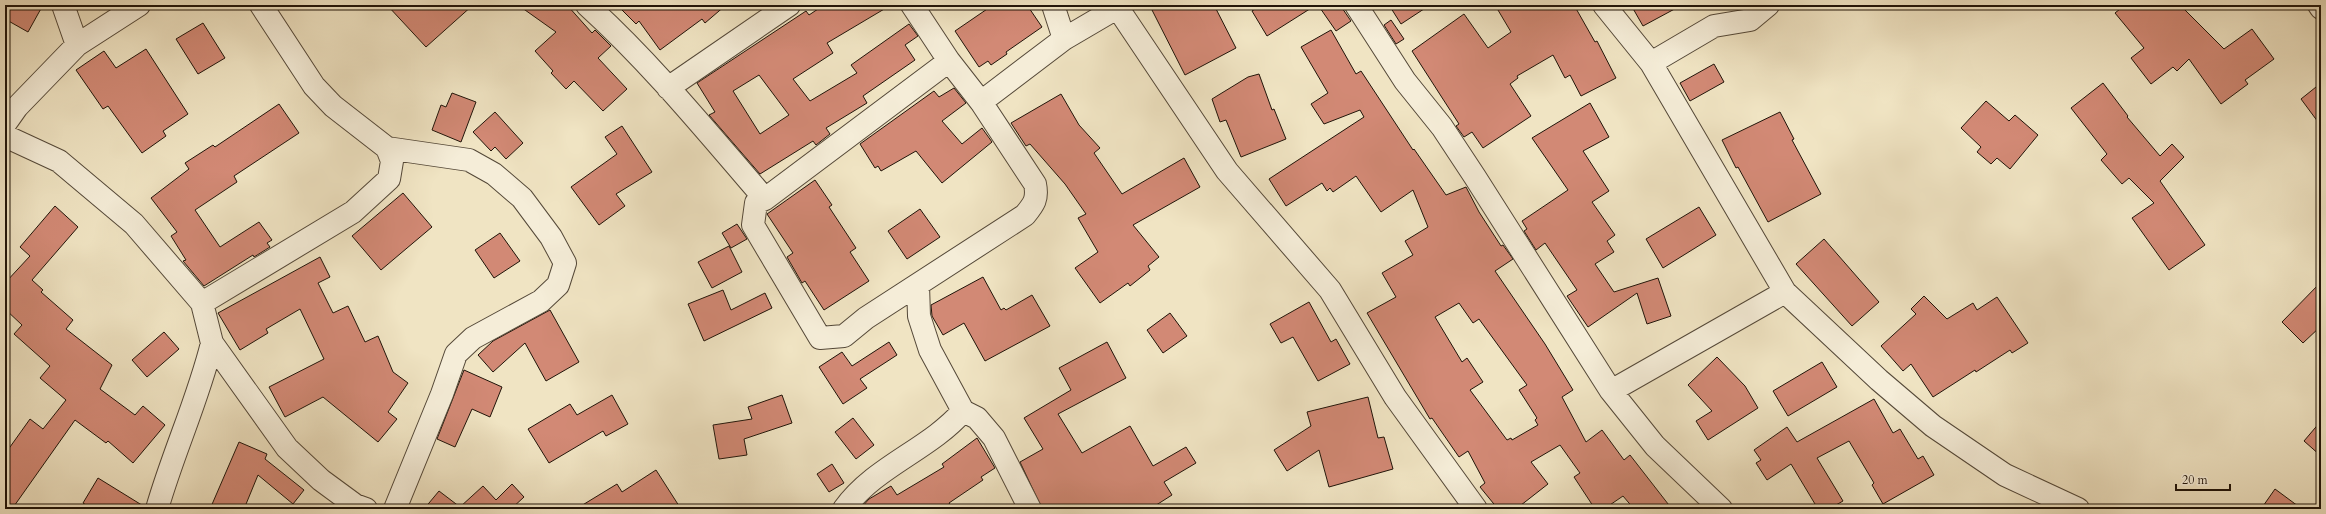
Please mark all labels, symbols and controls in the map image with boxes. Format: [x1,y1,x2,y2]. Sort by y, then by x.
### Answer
scale bar [2176,466,2230,492]
text: 20 m [2182,472,2209,488]

